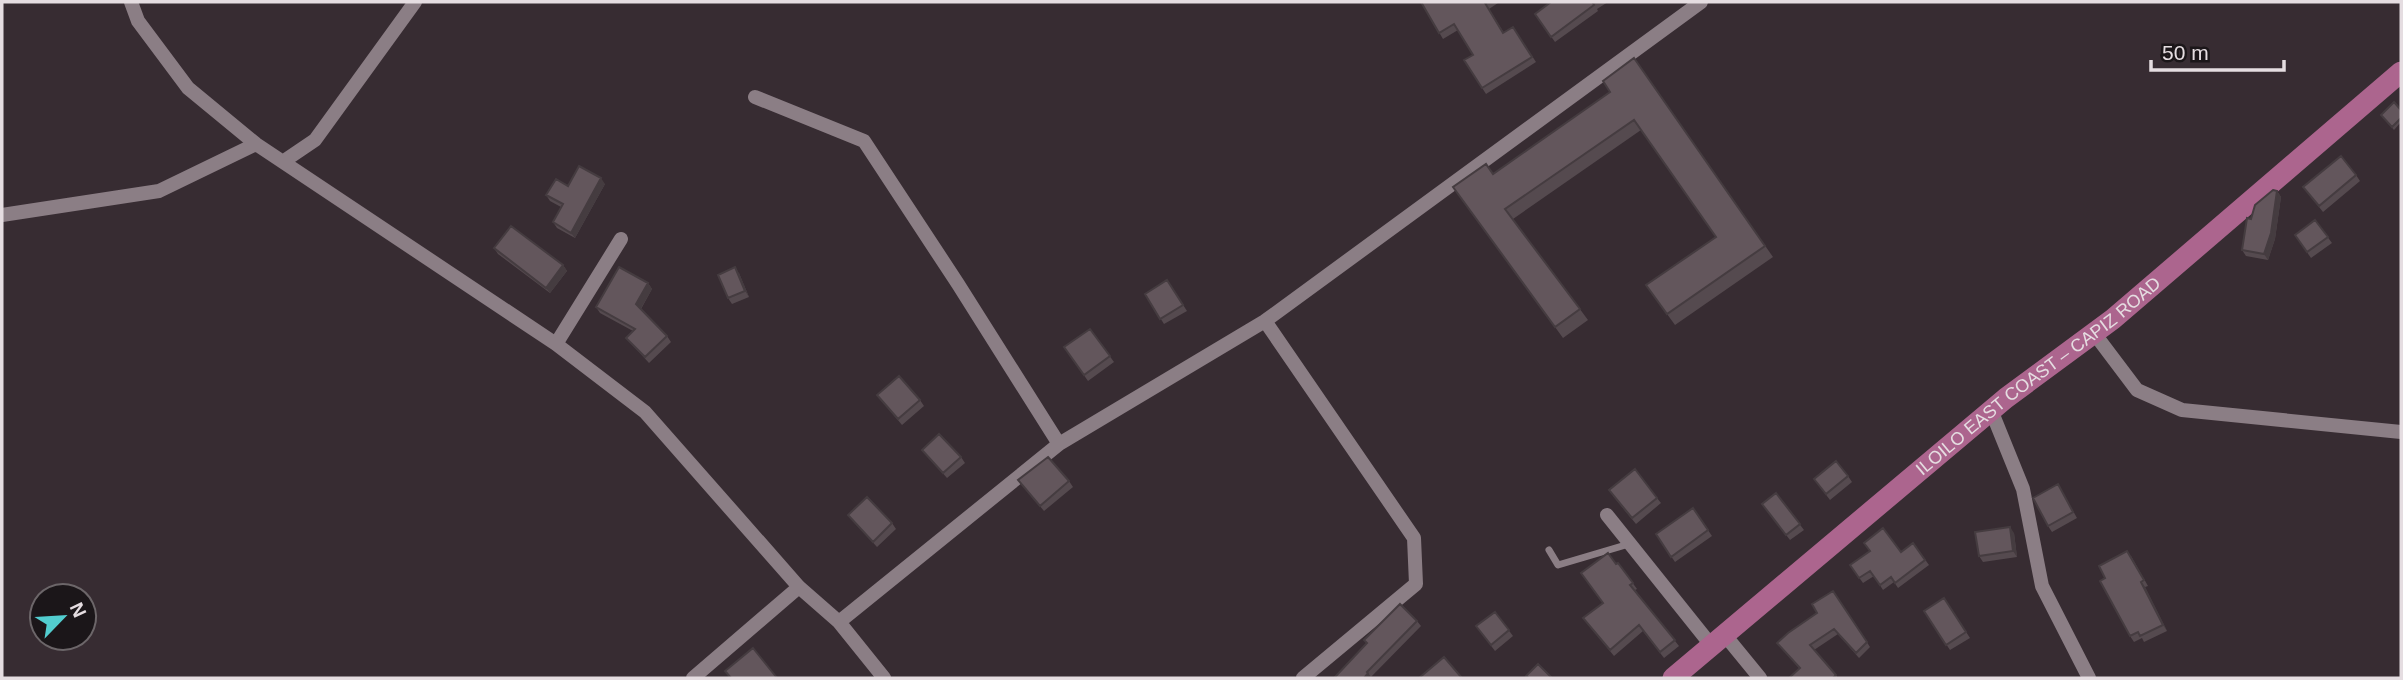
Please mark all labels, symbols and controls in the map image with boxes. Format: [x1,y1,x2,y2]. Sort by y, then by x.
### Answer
scale bar [2151,28,2284,72]
text: 50 m [2162,41,2209,64]
street label: ILOILO EAST COAST – CAPIZ ROAD [1912,273,2165,479]
north arrow [28,582,98,652]
text: N [66,599,90,621]

